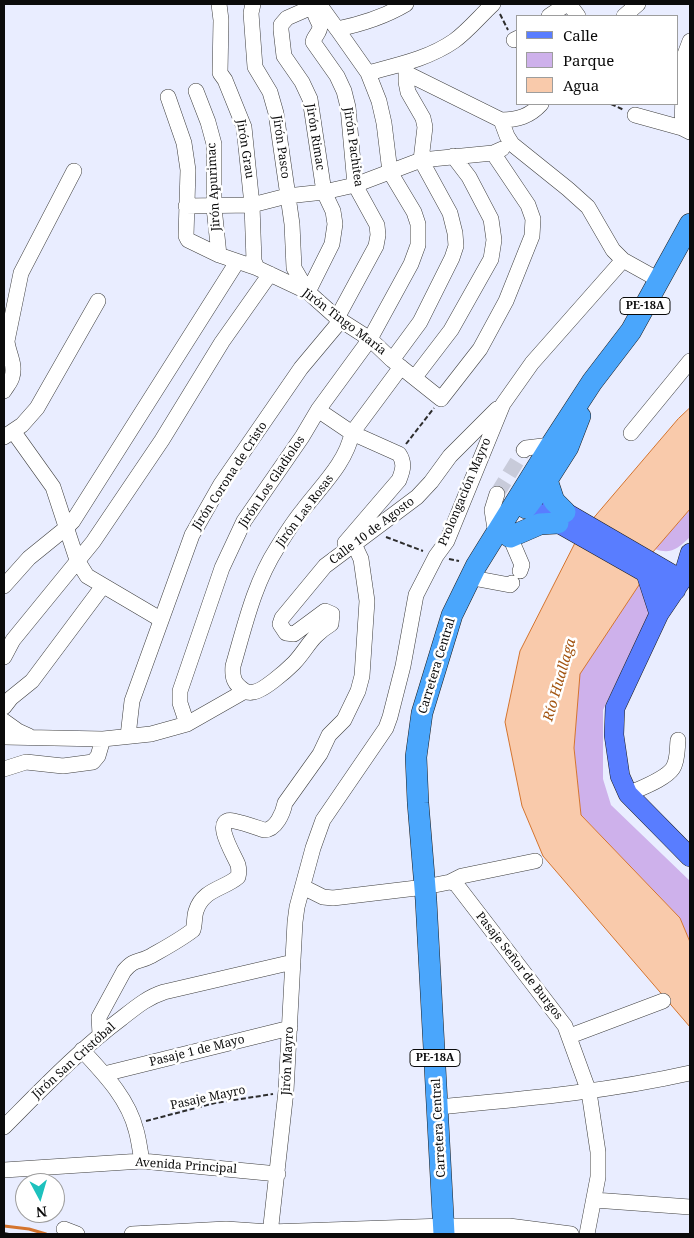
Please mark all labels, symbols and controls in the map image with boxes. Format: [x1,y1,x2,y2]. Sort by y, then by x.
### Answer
legend [516,15,679,105]
text: Calle [563,25,598,45]
text: Parque [563,50,614,70]
text: Agua [563,75,599,95]
street label: Jirón Rimac [303,103,327,171]
street label: Jirón Pachitea [340,106,366,188]
street label: Jirón Pasco [269,114,293,180]
street label: Jirón Grau [233,118,257,180]
street label: Jirón Apurimac [204,142,224,232]
street label: Jirón Tingo María [299,286,389,358]
road number: PE-18A [620,298,670,314]
street label: Jirón Corona de Cristo [190,419,270,533]
street label: Jirón Los Gladiolos [236,433,308,531]
street label: Prolongación Mayro [436,436,494,548]
street label: Jirón Las Rosas [273,472,337,550]
street label: Calle 10 de Agosto [327,494,417,568]
street label: Carretera Central [416,616,458,716]
water label: Río Huallaga [540,637,580,723]
street label: Pasaje Señor de Burgos [473,909,565,1023]
street label: Jirón San Cristóbal [29,1020,119,1102]
street label: Jirón Mayro [279,1026,297,1096]
street label: Pasaje 1 de Mayo [148,1032,246,1070]
road number: PE-18A [410,1050,460,1066]
street label: Carretera Central [429,1078,449,1178]
street label: Pasaje Mayro [169,1083,247,1113]
street label: Avenida Principal [135,1155,237,1177]
north arrow [15,1173,65,1223]
text: N [35,1202,48,1222]

